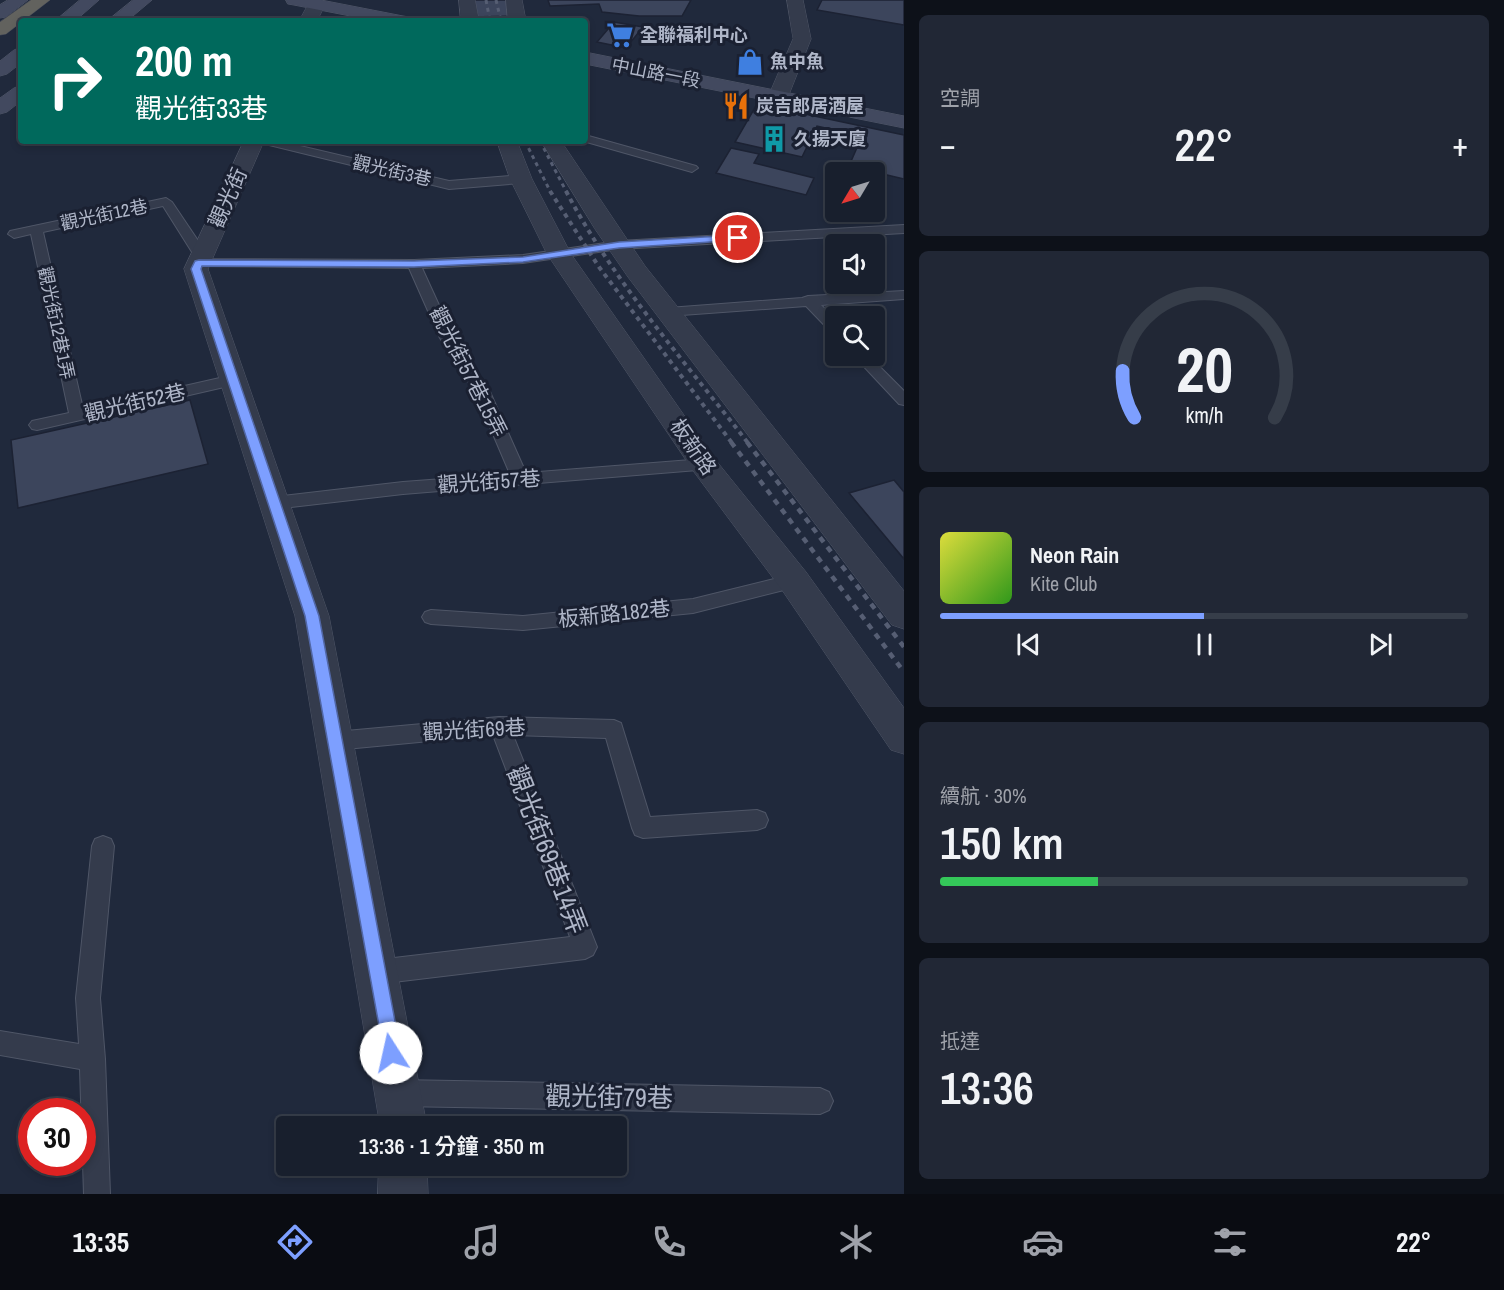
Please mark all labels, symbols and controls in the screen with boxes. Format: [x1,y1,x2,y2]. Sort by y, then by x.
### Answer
supermarket icon: 全聯福利中心 [605,20,635,50]
place label: 全聯福利中心 [640,22,748,47]
text: 200 m [135,33,233,89]
icon: right [36,42,114,120]
shop icon: 魚中魚 [735,47,765,77]
place label: 魚中魚 [770,49,824,74]
street label: 中山路一段 [610,52,703,93]
text: 空調 [940,84,980,111]
text: 觀光街33巷 [135,90,268,126]
restaurant icon: 炭吉郎居酒屋 [721,91,751,121]
place label: 炭吉郎居酒屋 [756,93,864,118]
text: 22° [1174,114,1234,175]
text: − [940,122,956,166]
text: + [1452,122,1468,166]
building icon: 久揚天廈 [759,124,789,154]
place label: 久揚天廈 [794,126,866,151]
street label: 觀光街3巷 [350,149,434,192]
north arrow [825,162,885,222]
map controls [825,162,885,366]
street label: 觀光街 [201,163,254,232]
street label: 觀光街12巷 [58,193,150,236]
pin [712,212,763,263]
icon: arrive [721,221,754,254]
button: sound [825,234,885,294]
street label: 觀光街12巷1弄 [32,264,81,382]
street label: 觀光街57巷15弄 [423,301,514,442]
button: search [825,306,885,366]
text: 20 [1176,327,1232,411]
street label: 觀光街52巷 [81,377,188,428]
text: km/h [1185,402,1223,431]
street label: 板新路 [663,413,723,481]
street label: 觀光街57巷 [437,463,541,500]
text: Neon Rain [1030,540,1119,570]
text: Kite Club [1030,570,1097,597]
street label: 板新路182巷 [556,593,672,634]
icon: previous [1012,628,1045,661]
icon: pause [1188,628,1221,661]
icon: next [1364,628,1397,661]
street label: 觀光街69巷 [422,712,526,747]
street label: 觀光街69巷14弄 [499,761,596,939]
text: 續航 · 30% [940,782,1027,809]
text: 150 km [940,812,1064,873]
position arrow [359,1021,423,1085]
text: 抵達 [940,1027,980,1054]
text: 13:36 [940,1057,1034,1118]
street label: 觀光街79巷 [545,1078,673,1115]
speed limit sign: 30 [18,1098,96,1176]
text: 13:36 · 1 分鐘 · 350 m [359,1131,544,1161]
icon: directions [274,1221,316,1263]
icon: music [461,1221,503,1263]
icon: phone [648,1221,690,1263]
icon: climate [835,1221,877,1263]
icon: car [1022,1221,1064,1263]
icon: filters [1209,1221,1251,1263]
text: 13:35 [72,1224,129,1260]
text: 22° [1396,1224,1431,1260]

